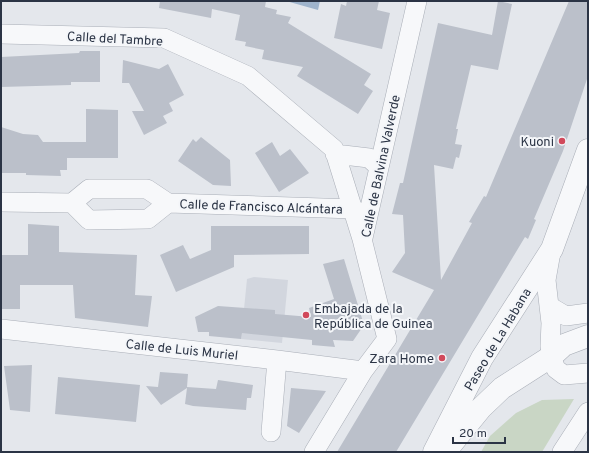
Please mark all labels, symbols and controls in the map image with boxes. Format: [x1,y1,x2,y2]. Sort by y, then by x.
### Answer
street label: Calle del Tambre [67,29,163,51]
street label: Calle de Balvina Valverde [359,94,405,239]
place label: Kuoni [520,135,554,151]
marker: Kuoni [557,136,567,146]
street label: Calle de Francisco Alcántara [179,197,343,219]
street label: Paseo de La Habana [462,286,536,394]
place label: Embajada de la República de Guinea [314,302,433,333]
marker: Embajada de la República de Guinea [301,310,311,320]
street label: Calle de Luis Muriel [125,337,239,365]
place label: Zara Home [369,352,434,368]
marker: Zara Home [437,353,447,363]
scale bar [453,419,505,445]
text: 20 m [459,426,487,442]

